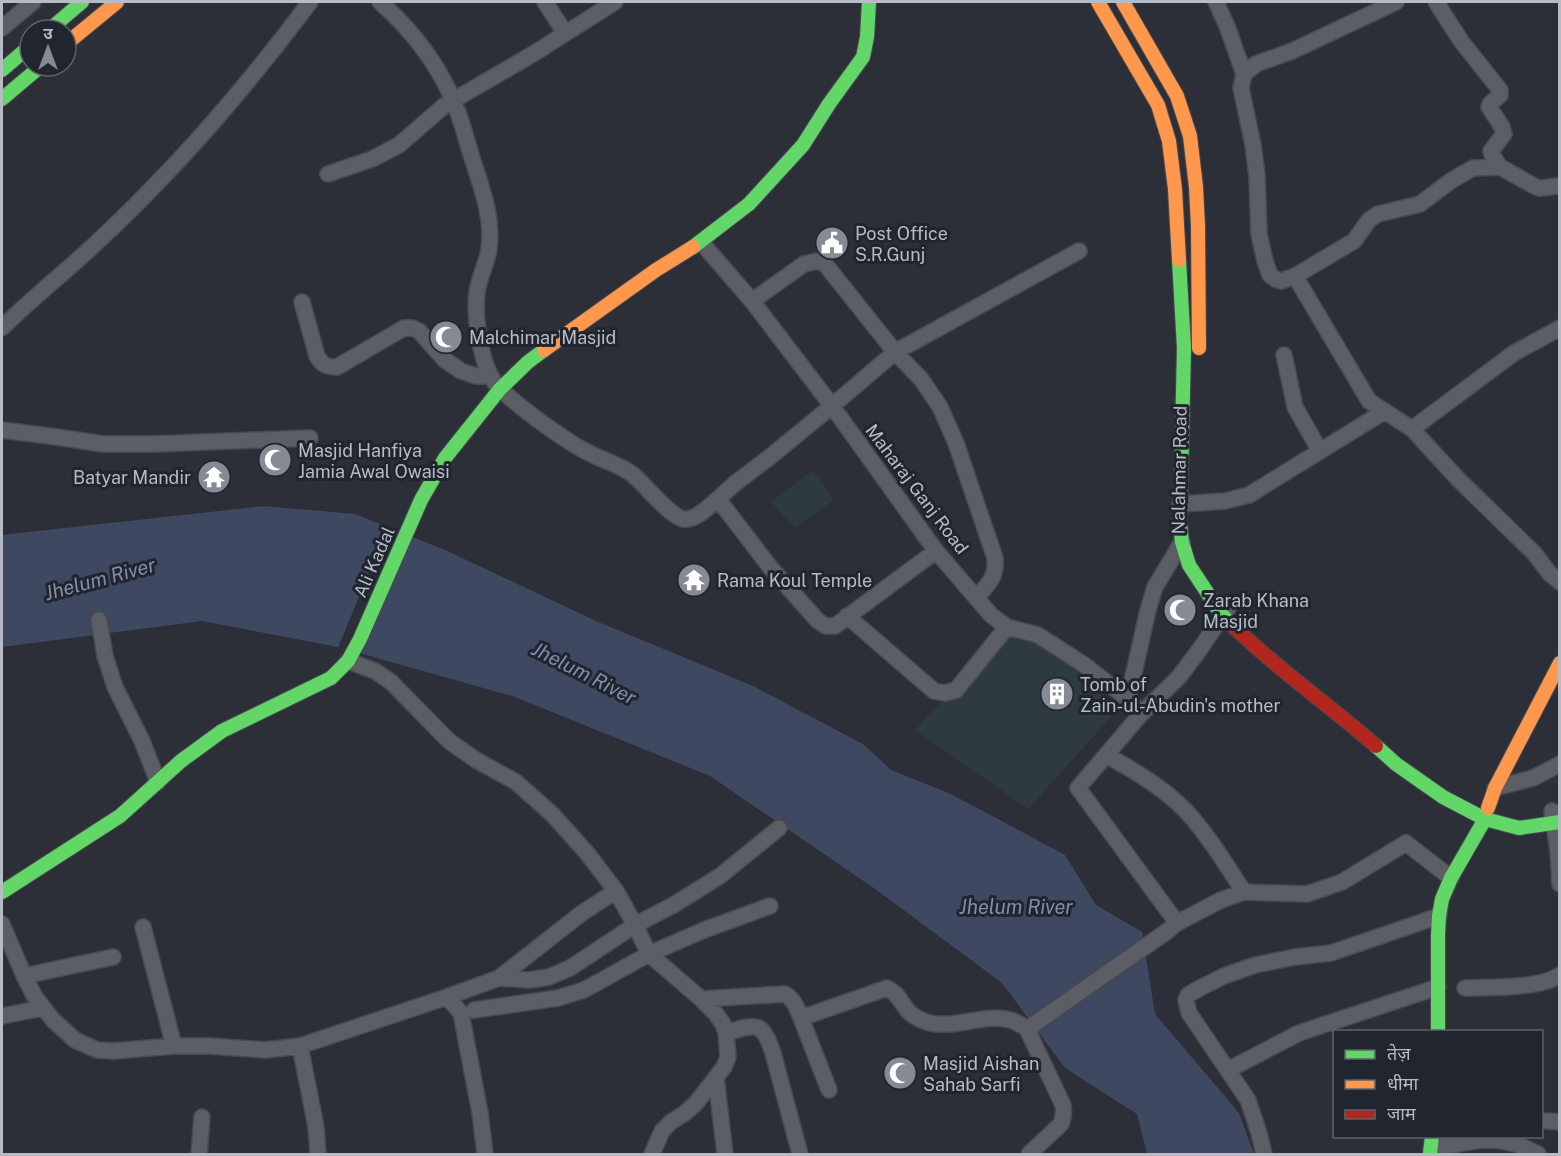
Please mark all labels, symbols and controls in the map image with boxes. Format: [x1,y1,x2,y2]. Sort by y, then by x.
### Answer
north arrow [18,18,78,78]
text: उ [43,24,53,43]
place label: Post Office S.R.Gunj [855,223,948,265]
public building icon: Post Office S.R.Gunj [814,225,850,261]
mosque icon: Malchimar Masjid [428,319,464,355]
place label: Malchimar Masjid [469,327,616,348]
street label: Nalahmar Road [1167,405,1191,535]
street label: Maharaj Ganj Road [861,420,973,558]
place label: Masjid Hanfiya Jamia Awal Owaisi [298,440,450,482]
mosque icon: Masjid Hanfiya Jamia Awal Owaisi [257,442,293,478]
temple icon: Batyar Mandir [196,459,232,495]
place label: Batyar Mandir [73,467,191,488]
street label: Ali Kadal [349,523,399,601]
water label: Jhelum River [42,553,159,605]
temple icon: Rama Koul Temple [676,562,712,598]
place label: Rama Koul Temple [717,570,872,591]
place label: Zarab Khana Masjid [1203,590,1309,632]
mosque icon: Zarab Khana Masjid [1162,592,1198,628]
water label: Jhelum River [528,636,641,710]
place label: Tomb of Zain-ul-Abudin's mother [1080,674,1281,716]
building icon: Tomb of Zain-ul-Abudin's mother [1039,676,1075,712]
water label: Jhelum River [959,895,1073,919]
legend [1333,1030,1543,1138]
text: तेज़ [1387,1043,1411,1064]
place label: Masjid Aishan Sahab Sarfi [923,1053,1039,1095]
mosque icon: Masjid Aishan Sahab Sarfi [882,1055,918,1091]
text: धीमा [1387,1073,1418,1094]
text: जाम [1387,1103,1417,1124]

